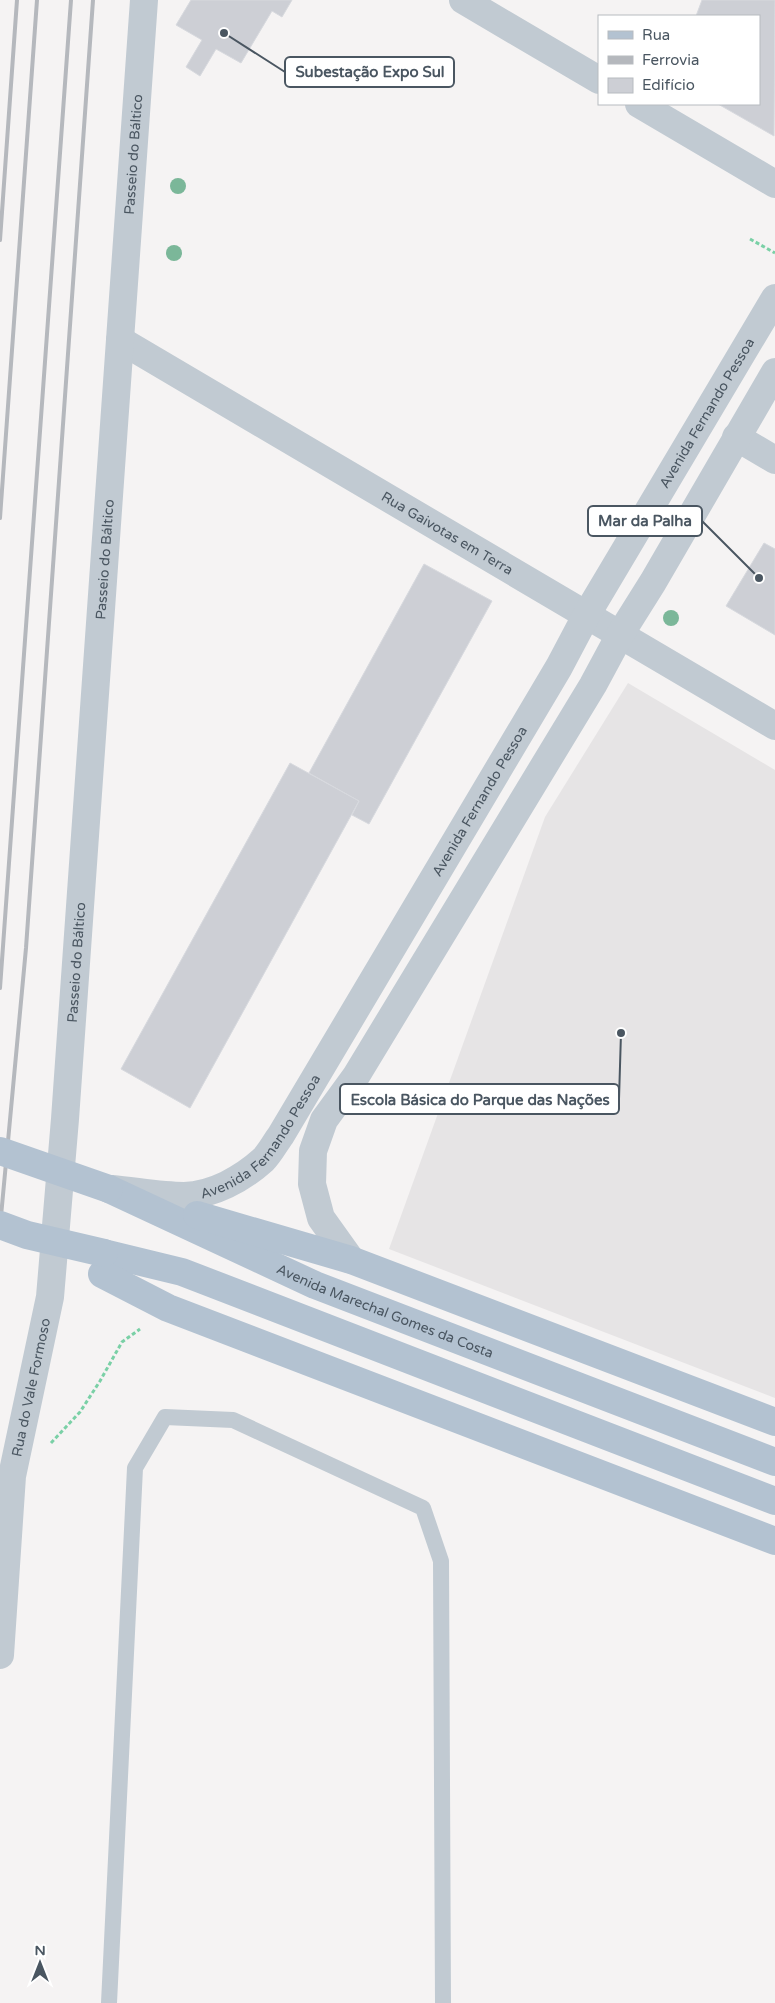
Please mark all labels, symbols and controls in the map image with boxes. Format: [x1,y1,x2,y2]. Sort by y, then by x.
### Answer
legend [598,15,760,105]
text: Rua [642,26,670,44]
text: Ferrovia [642,51,699,69]
callout: Subestação Expo Sul [285,57,454,87]
text: Subestação Expo Sul [295,63,445,82]
text: Edifício [642,76,695,94]
street label: Passeio do Báltico [120,94,146,215]
street label: Avenida Fernando Pessoa [655,335,758,491]
street label: Rua Gaivotas em Terra [378,488,516,578]
street label: Passeio do Báltico [92,499,117,620]
callout: Mar da Palha [588,506,702,536]
text: Mar da Palha [598,512,692,530]
street label: Avenida Fernando Pessoa [428,723,531,879]
street label: Passeio do Báltico [63,902,89,1023]
street label: Avenida Fernando Pessoa [198,1071,324,1202]
callout: Escola Básica do Parque das Nações [340,1084,619,1114]
text: Escola Básica do Parque das Nações [350,1091,610,1110]
street label: Avenida Marechal Gomes da Costa [274,1260,496,1361]
street label: Rua do Vale Formoso [8,1316,54,1458]
north arrow [15,1938,65,1988]
text: N [34,1942,46,1959]

